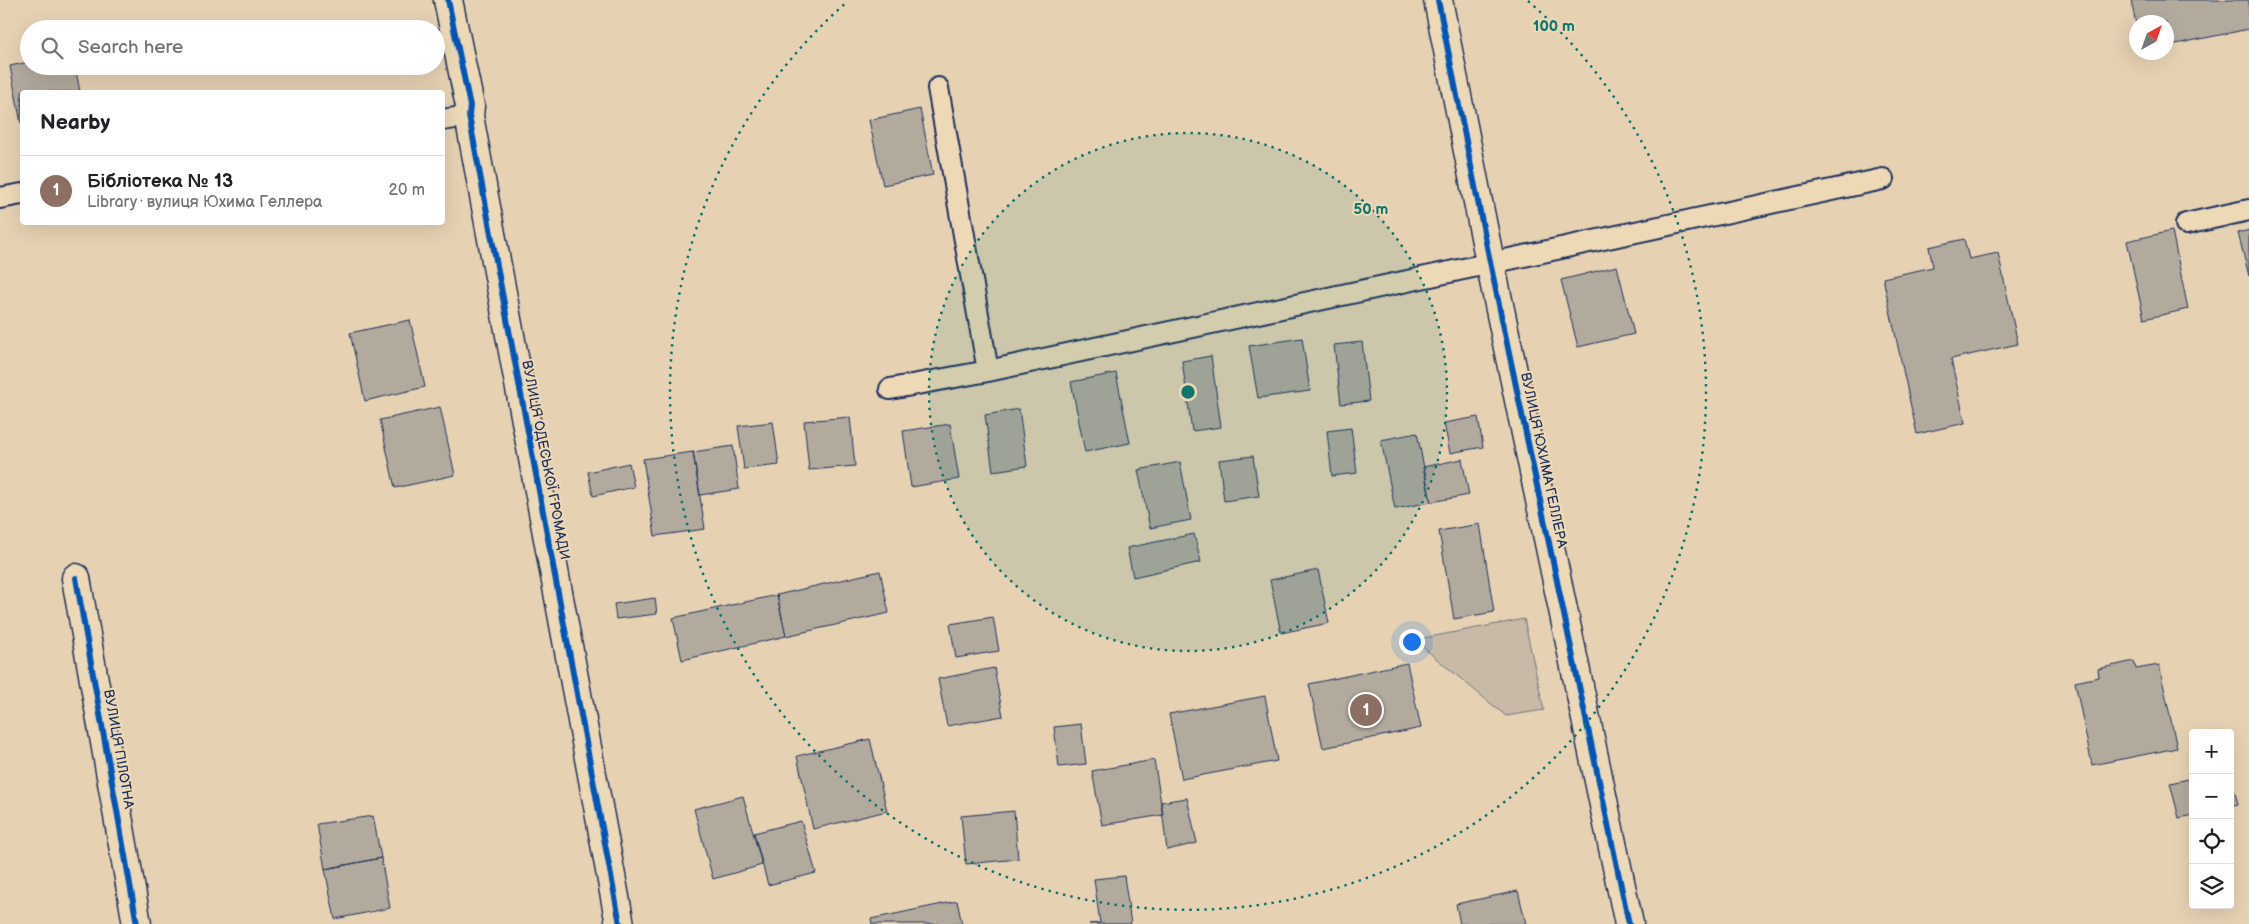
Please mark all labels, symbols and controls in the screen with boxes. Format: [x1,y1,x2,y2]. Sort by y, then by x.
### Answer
north arrow [2129,15,2174,60]
text: 100 m [1533,17,1575,36]
search box [20,20,445,75]
icon: search [38,34,66,62]
text: Search here [78,36,183,59]
text: Nearby [40,110,110,135]
text: Бібліотека № 13 [87,170,233,193]
text: 1 [53,181,59,200]
text: 20 m [389,181,425,200]
text: Library · вулиця Юхима Геллера [87,193,323,212]
text: 50 m [1354,200,1389,219]
street label: ВУЛИЦЯ ОДЕСЬКОЇ ГРОМАДИ [518,359,574,561]
street label: ВУЛИЦЯ ЮХИМА ГЕЛЛЕРА [1517,371,1571,550]
centre of rings [1179,383,1197,401]
your location [1399,629,1425,655]
street label: ВУЛИЦЯ ПІЛОТНА [100,688,138,811]
pin: 1 [1350,691,1382,729]
map controls [2189,729,2234,909]
button: + [2189,729,2234,774]
button: − [2189,774,2234,819]
button: locate [2189,819,2234,864]
button: layers [2189,864,2234,909]

